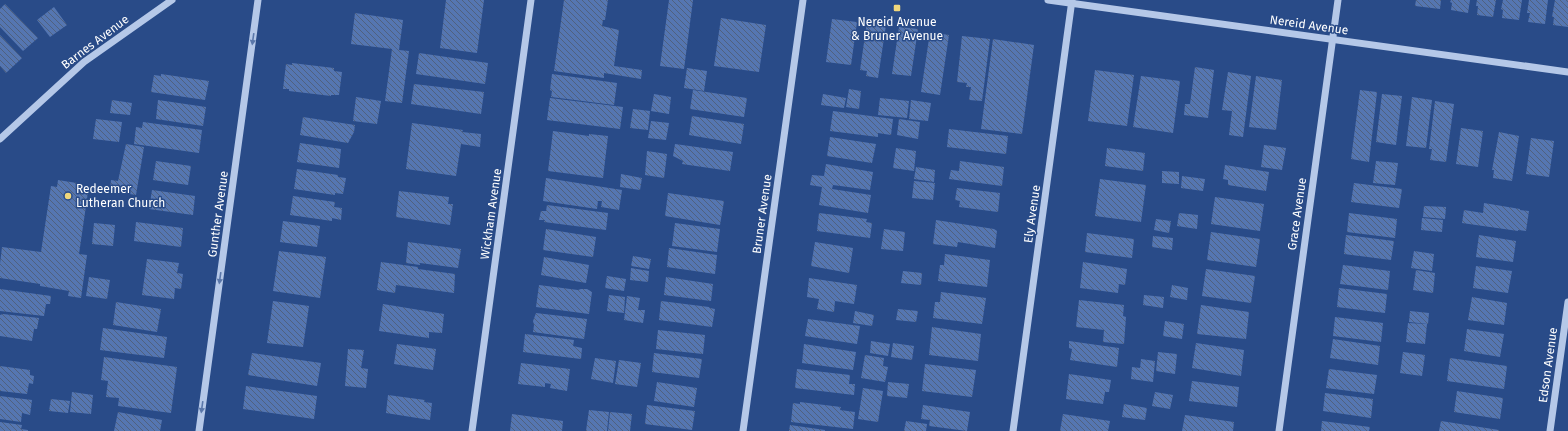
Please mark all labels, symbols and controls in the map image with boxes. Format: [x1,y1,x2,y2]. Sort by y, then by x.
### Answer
marker: Nereid Avenue & Bruner Avenue [892,3,902,13]
street label: Barnes Avenue [59,12,131,72]
street label: Nereid Avenue [1269,13,1349,37]
place label: Nereid Avenue & Bruner Avenue [851,15,943,43]
one-way arrow [250,33,256,45]
street label: Wickham Avenue [478,167,504,261]
street label: Gunther Avenue [205,170,231,258]
street label: Bruner Avenue [749,173,775,255]
street label: Grace Avenue [1285,177,1309,251]
place label: Redeemer Lutheran Church [76,182,165,210]
street label: Ely Avenue [1021,184,1043,244]
marker: Redeemer Lutheran Church [63,191,73,201]
one-way arrow [217,272,223,284]
street label: Edson Avenue [1536,326,1560,404]
one-way arrow [199,401,205,413]

